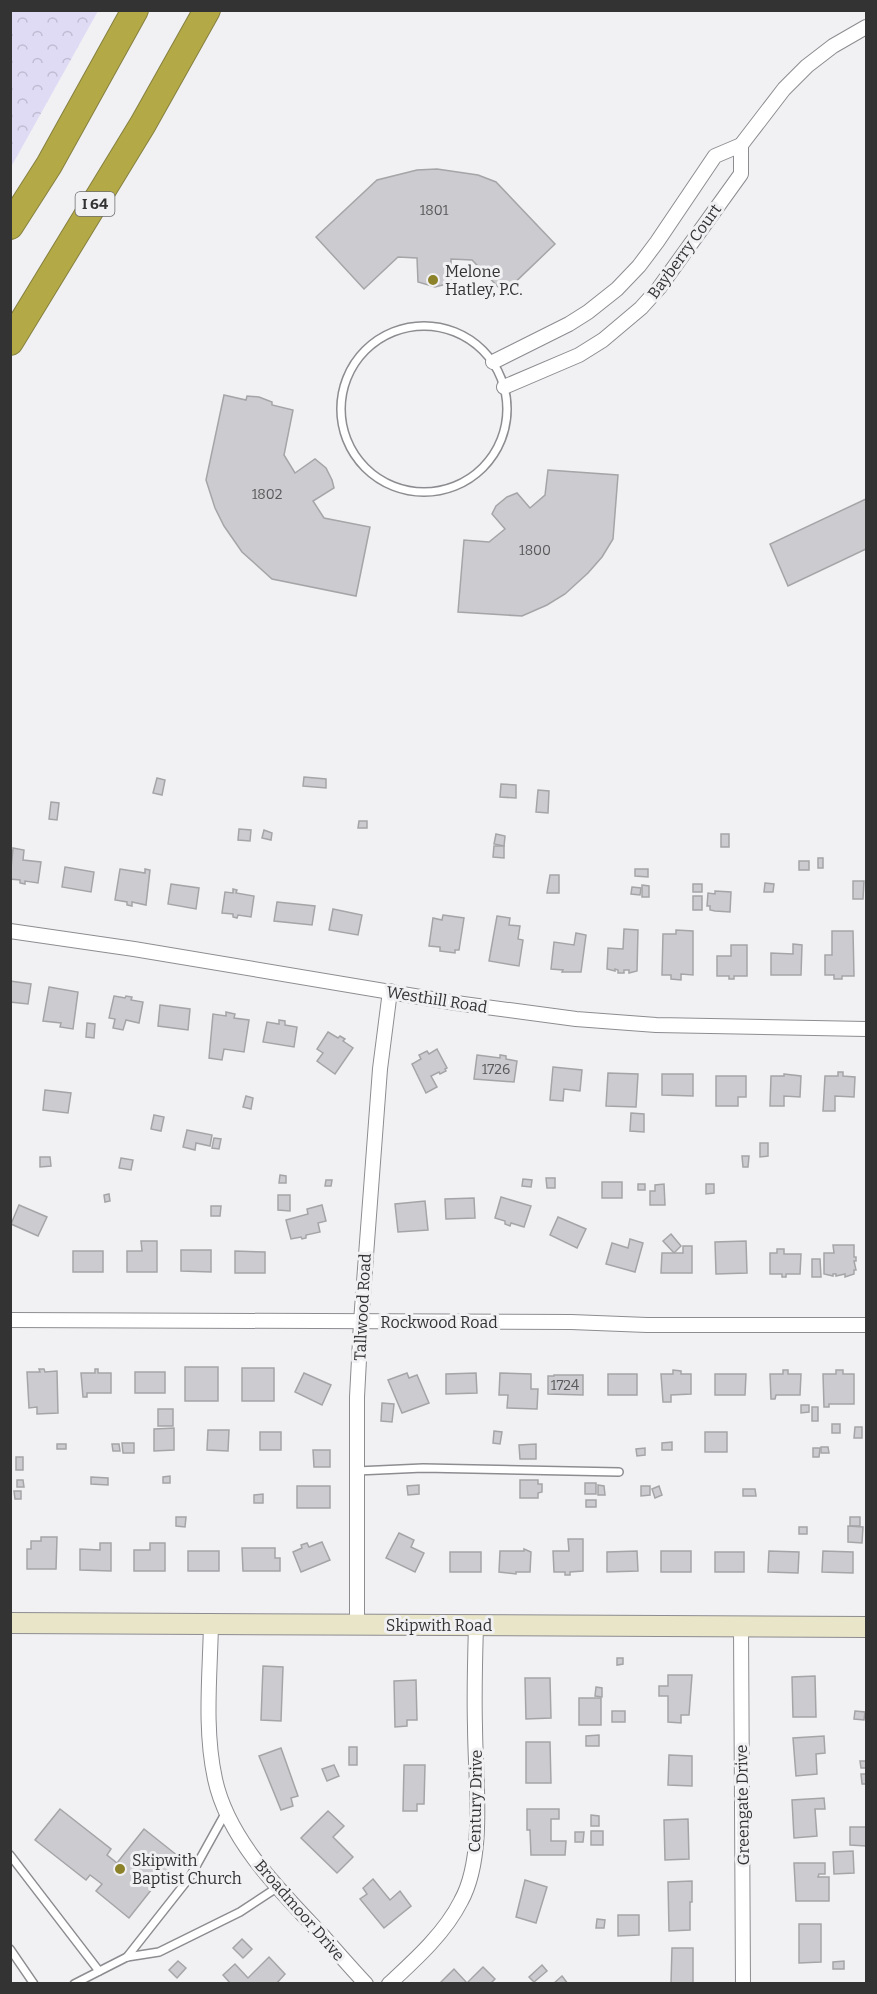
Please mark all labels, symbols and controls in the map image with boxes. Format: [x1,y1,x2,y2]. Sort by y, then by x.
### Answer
road number: I 64 [76,192,115,216]
street label: Bayberry Court [644,200,725,302]
house number: 1801 [420,202,449,219]
place label: Melone Hatley, P.C. [445,262,523,299]
marker: Melone Hatley, P.C. [426,273,440,287]
house number: 1802 [252,486,282,503]
house number: 1800 [519,542,551,559]
street label: Westhill Road [385,982,489,1017]
house number: 1726 [482,1061,510,1078]
street label: Tallwood Road [350,1252,375,1361]
street label: Rockwood Road [380,1313,498,1332]
house number: 1724 [551,1377,579,1394]
street label: Skipwith Road [386,1616,493,1635]
street label: Greengate Drive [732,1745,753,1865]
street label: Century Drive [465,1749,486,1853]
place label: Skipwith Baptist Church [132,1851,242,1888]
street label: Broadmoor Drive [251,1856,349,1965]
marker: Skipwith Baptist Church [113,1862,127,1876]

